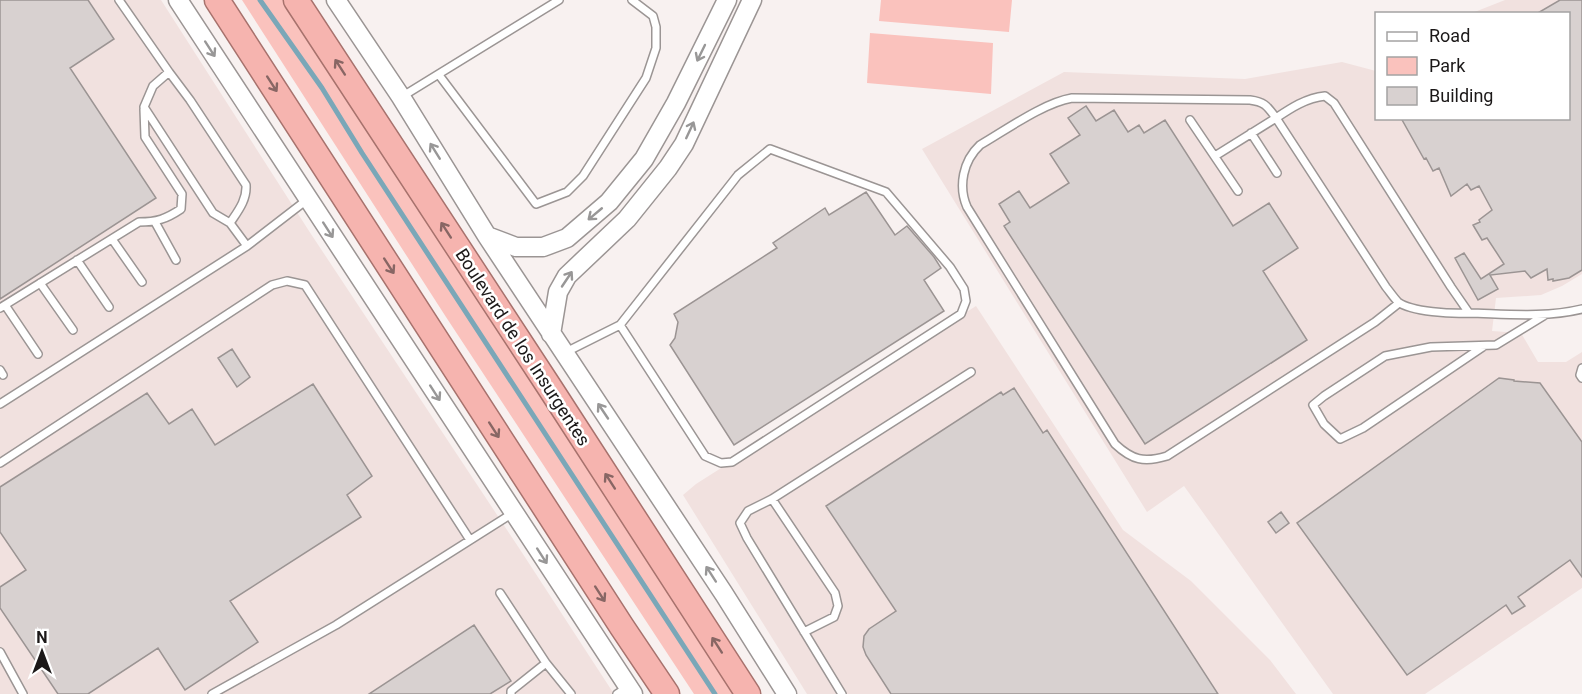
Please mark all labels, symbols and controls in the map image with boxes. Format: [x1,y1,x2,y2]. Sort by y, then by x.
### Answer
legend [1375,12,1570,120]
text: Road [1429,25,1470,46]
one-way arrow [204,40,216,57]
one-way arrow [695,43,706,61]
text: Park [1429,55,1466,76]
one-way arrow [333,59,345,76]
one-way arrow [265,76,278,93]
text: Building [1429,85,1493,106]
one-way arrow [685,121,697,139]
one-way arrow [428,143,440,160]
one-way arrow [587,208,603,221]
one-way arrow [322,221,334,238]
one-way arrow [440,222,452,239]
street label: Boulevard de los Insurgentes [451,244,595,450]
one-way arrow [383,257,395,274]
one-way arrow [561,271,573,287]
one-way arrow [429,384,441,401]
one-way arrow [597,404,609,420]
one-way arrow [489,421,501,438]
one-way arrow [604,473,617,490]
one-way arrow [536,547,548,564]
one-way arrow [705,566,717,582]
one-way arrow [595,585,607,602]
north arrow [12,622,72,682]
text: N [36,628,48,647]
one-way arrow [710,637,722,654]

